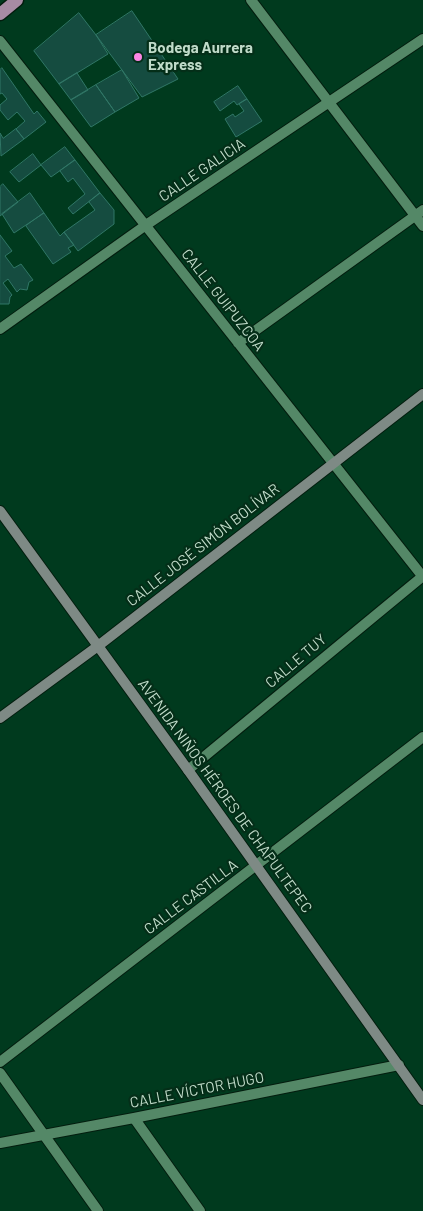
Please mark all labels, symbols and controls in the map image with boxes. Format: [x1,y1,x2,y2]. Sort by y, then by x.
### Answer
place label: Bodega Aurrera Express [148,39,253,74]
marker: Bodega Aurrera Express [132,51,144,63]
street label: CALLE GALICIA [155,135,249,205]
street label: CALLE GUIPUZCOA [178,245,268,355]
street label: CALLE JOSÉ SIMÓN BOLÍVAR [123,480,283,610]
street label: CALLE TUY [262,630,330,692]
street label: AVENIDA NIÑOS HÉROES DE CHAPULTEPEC [134,676,316,916]
street label: CALLE CASTILLA [141,856,241,938]
street label: CALLE VÍCTOR HUGO [128,1068,266,1112]

